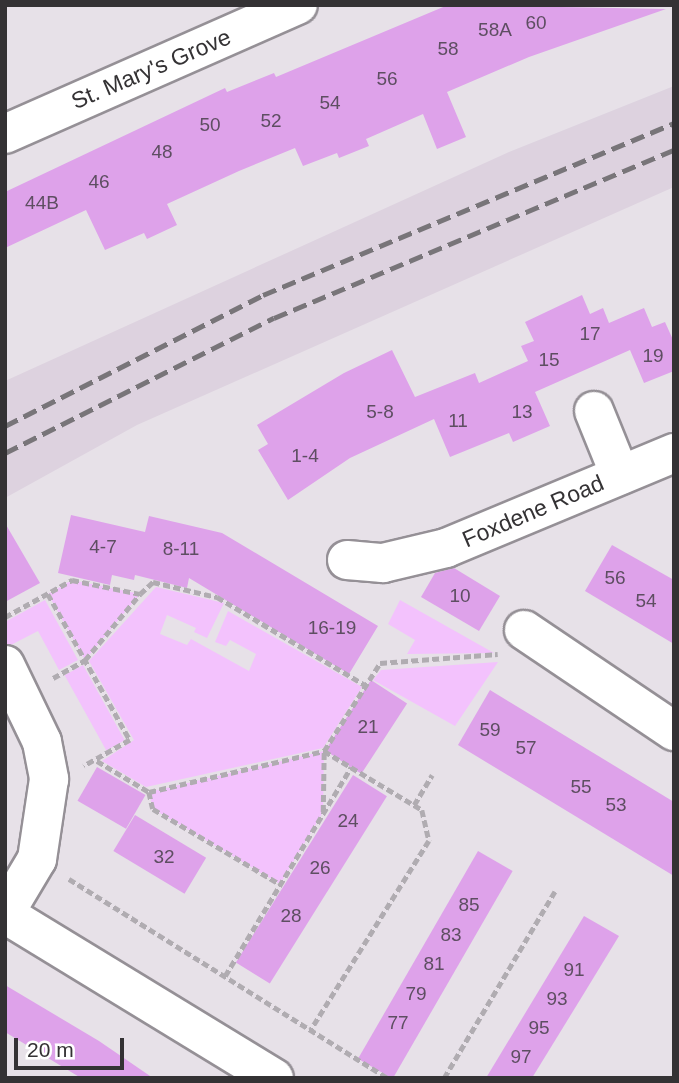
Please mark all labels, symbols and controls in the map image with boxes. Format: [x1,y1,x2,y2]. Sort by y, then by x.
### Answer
house number: 60 [525,12,547,34]
house number: 58A [478,19,512,41]
street label: St. Mary's Grove [67,23,235,115]
house number: 58 [437,38,459,60]
house number: 56 [376,68,398,90]
house number: 54 [319,92,341,114]
house number: 52 [260,110,282,132]
house number: 50 [199,114,221,136]
house number: 48 [151,141,173,163]
house number: 46 [88,171,110,193]
house number: 44B [25,192,59,214]
house number: 17 [579,323,601,345]
house number: 19 [642,345,664,367]
house number: 15 [538,349,560,371]
house number: 5-8 [366,401,394,423]
house number: 13 [511,401,533,423]
house number: 11 [448,410,468,432]
house number: 1-4 [291,445,319,467]
street label: Foxdene Road [458,469,608,553]
house number: 4-7 [89,536,117,558]
house number: 8-11 [163,538,199,560]
house number: 56 [604,567,626,589]
house number: 10 [449,585,471,607]
house number: 54 [635,590,657,612]
house number: 16-19 [308,617,356,639]
house number: 21 [357,716,379,738]
house number: 59 [479,719,501,741]
house number: 57 [515,737,537,759]
house number: 55 [570,776,592,798]
house number: 53 [605,794,627,816]
house number: 24 [337,810,359,832]
house number: 32 [153,846,175,868]
house number: 26 [309,857,331,879]
house number: 85 [458,894,480,916]
house number: 28 [280,905,302,927]
house number: 83 [440,924,462,946]
house number: 81 [423,953,445,975]
house number: 91 [563,959,585,981]
house number: 79 [405,983,427,1005]
house number: 93 [546,988,568,1010]
house number: 77 [387,1012,409,1034]
house number: 95 [528,1017,550,1039]
scale bar [18,1024,128,1068]
text: 20 m [27,1038,74,1061]
house number: 97 [510,1046,532,1068]

